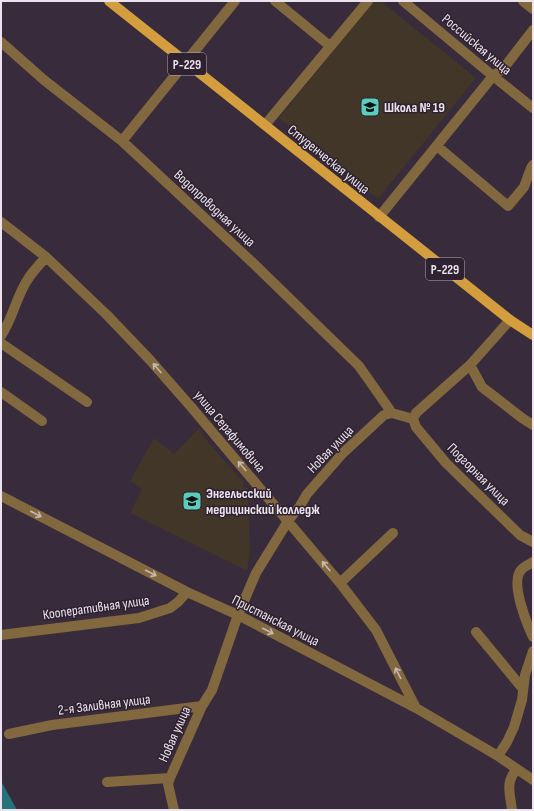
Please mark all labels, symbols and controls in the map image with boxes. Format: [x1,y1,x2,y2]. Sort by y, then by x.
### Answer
street label: Российская улица [438,10,515,78]
road number: Р-229 [168,53,206,75]
school or university icon: Школа № 19 [359,96,381,118]
place label: Школа № 19 [384,99,445,116]
street label: Студенческая улица [284,121,373,198]
street label: Водопроводная улица [170,166,259,250]
road number: Р-229 [426,258,464,280]
one-way arrow [152,363,161,373]
street label: улица Серафимовича [190,387,269,476]
street label: Новая улица [304,422,357,477]
street label: Подгорная улица [444,439,514,509]
one-way arrow [237,461,246,472]
place label: Энгельсский медицинский колледж [206,485,320,518]
school or university icon: Энгельсский медицинский колледж [181,490,203,512]
one-way arrow [29,511,41,518]
one-way arrow [321,560,330,571]
one-way arrow [145,570,157,578]
street label: Пристанская улица [229,591,322,650]
street label: Кооперативная улица [42,592,150,623]
one-way arrow [262,628,274,635]
one-way arrow [394,667,401,679]
street label: 2-я Заливная улица [57,690,151,719]
street label: Новая улица [155,704,194,765]

